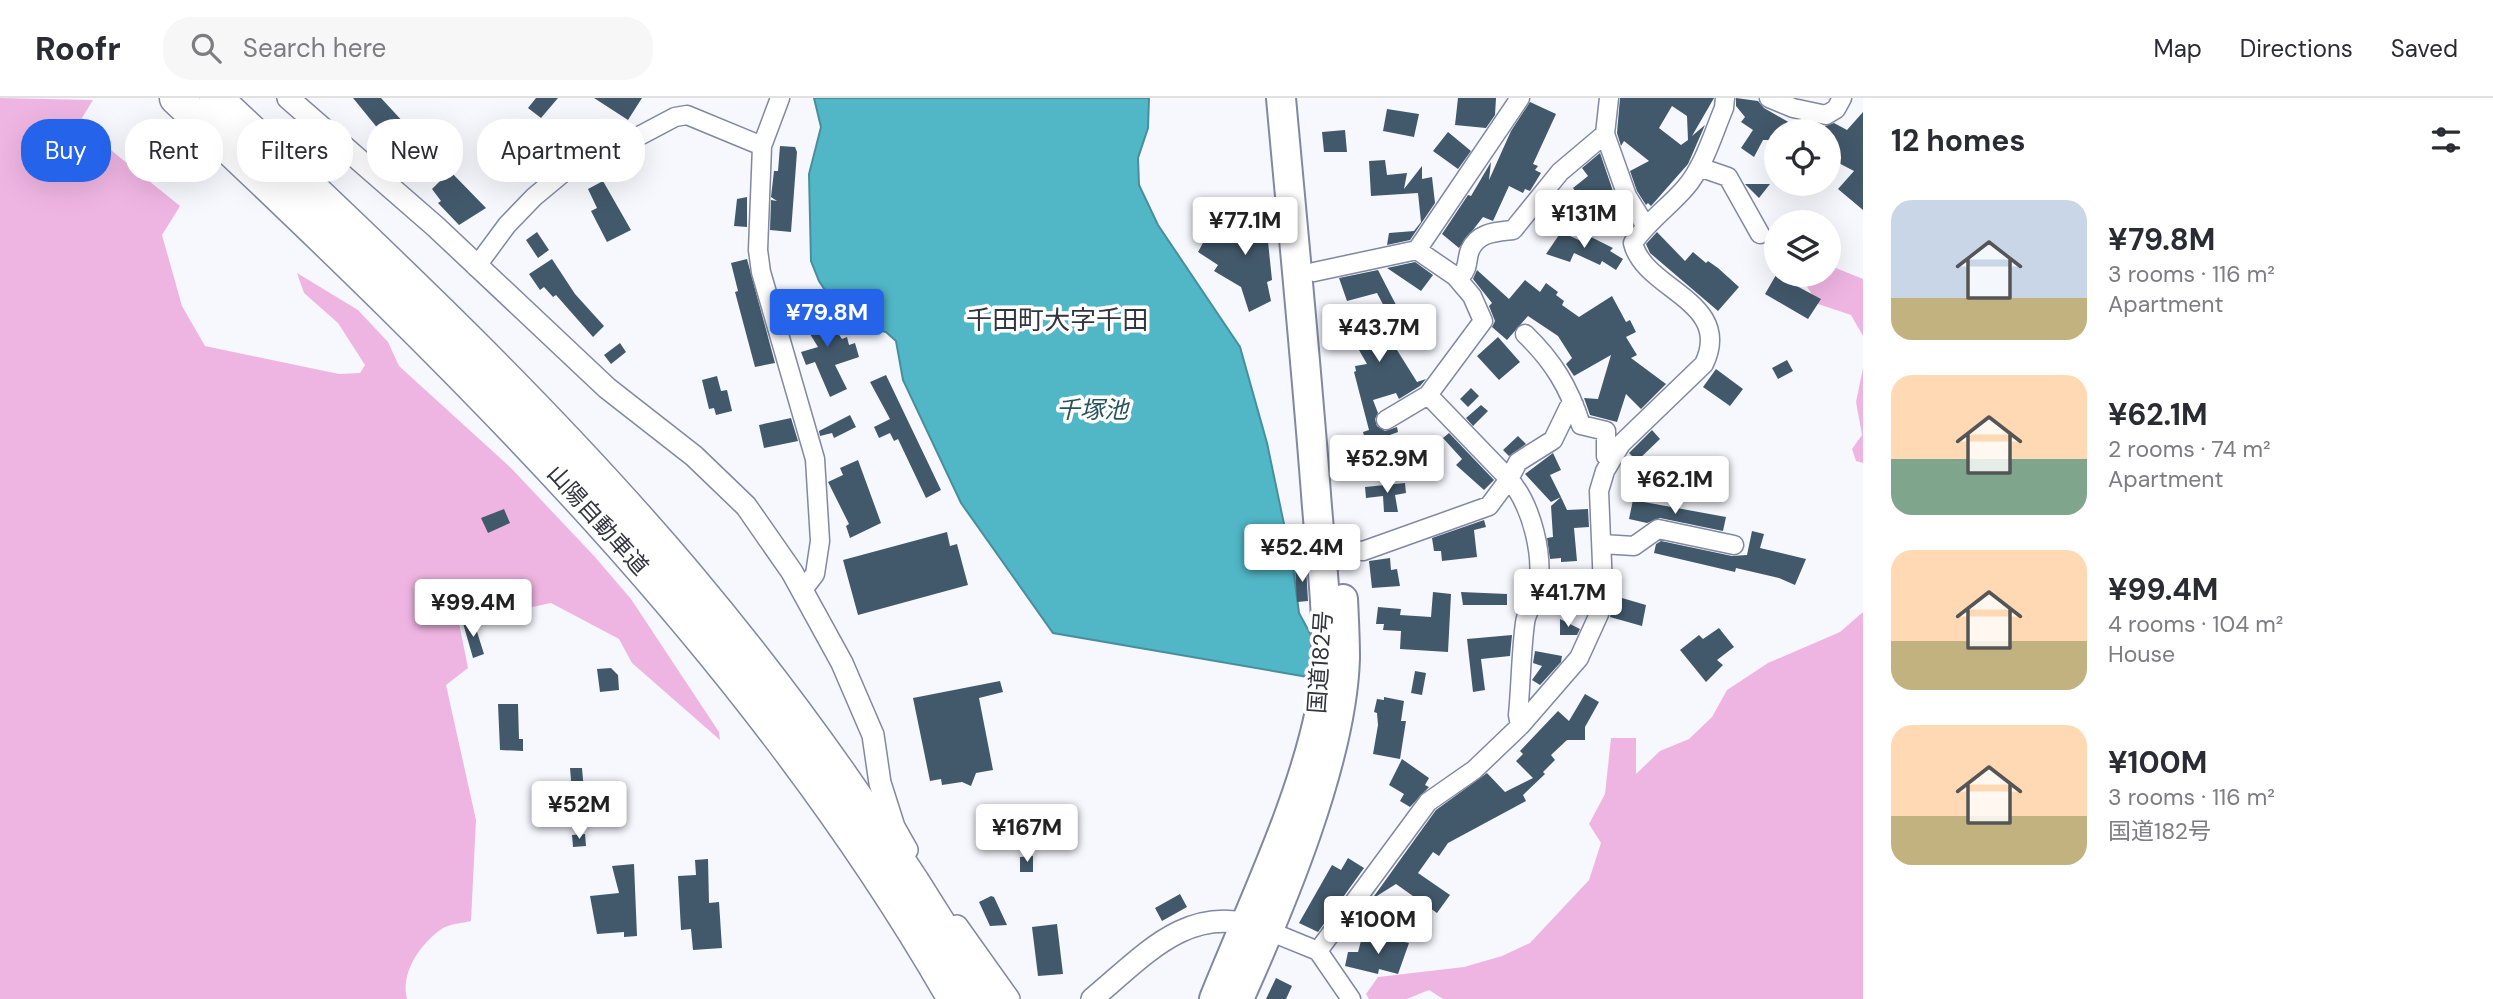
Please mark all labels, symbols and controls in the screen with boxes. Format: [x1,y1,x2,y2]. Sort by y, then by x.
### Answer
search box [163,17,653,80]
text: Roofr [35,27,121,70]
icon: search [187,29,225,67]
text: Search here [243,31,386,65]
text: Map [2154,33,2202,64]
text: Directions [2240,33,2353,64]
text: Saved [2391,33,2458,64]
chip: Buy [21,119,111,182]
chip: Rent [125,119,223,182]
chip: Filters [237,119,353,182]
chip: New [367,119,463,182]
chip: Apartment [477,119,645,182]
map controls [1764,119,1841,287]
button: locate [1764,119,1841,196]
text: 12 homes [1891,121,2025,160]
icon: filters [2427,121,2465,159]
pin: ¥131M [1535,190,1633,250]
pin: ¥77.1M [1188,198,1302,257]
text: ¥131M [1551,198,1617,228]
text: ¥77.1M [1209,205,1281,235]
button: layers [1764,210,1841,287]
text: ¥79.8M [2108,220,2215,259]
icon: home [1947,228,2031,312]
text: 3 rooms · 116 m² [2108,259,2275,289]
pin: ¥79.8M [770,289,884,349]
text: Apartment [2108,289,2223,319]
text: ¥79.8M [786,297,868,327]
district label: 千田町大字千田 [966,303,1148,337]
pin: ¥43.7M [1322,304,1436,364]
text: ¥43.7M [1338,312,1420,342]
water label: 千塚池 [1056,394,1130,425]
text: ¥62.1M [2108,395,2208,434]
icon: home [1947,403,2031,487]
text: 2 rooms · 74 m² [2108,434,2271,464]
pin: ¥52.9M [1330,436,1444,495]
text: ¥52.9M [1346,443,1428,473]
pin: ¥62.1M [1618,456,1732,516]
street label: 山陽自動車道 [541,459,655,581]
text: ¥62.1M [1637,464,1713,494]
text: Apartment [2108,464,2223,494]
pin: ¥52.4M [1245,524,1359,584]
text: ¥52.4M [1260,532,1344,562]
pin: ¥41.7M [1511,570,1625,629]
text: ¥99.4M [2108,570,2218,609]
text: ¥41.7M [1530,577,1606,607]
icon: home [1947,578,2031,662]
pin: ¥99.4M [416,580,530,639]
text: ¥99.4M [431,587,515,617]
text: 4 rooms · 104 m² [2108,609,2283,639]
street label: 国道182号 [1301,610,1339,714]
text: House [2108,639,2175,669]
text: ¥100M [2108,743,2207,782]
icon: home [1947,753,2031,837]
pin: ¥52M [538,782,620,841]
text: 3 rooms · 116 m² [2108,782,2275,812]
text: ¥52M [548,789,610,819]
pin: ¥167M [978,804,1076,864]
text: ¥167M [992,812,1062,842]
text: 国道182号 [2108,816,2211,846]
pin: ¥100M [1329,896,1427,956]
text: ¥100M [1340,904,1416,934]

